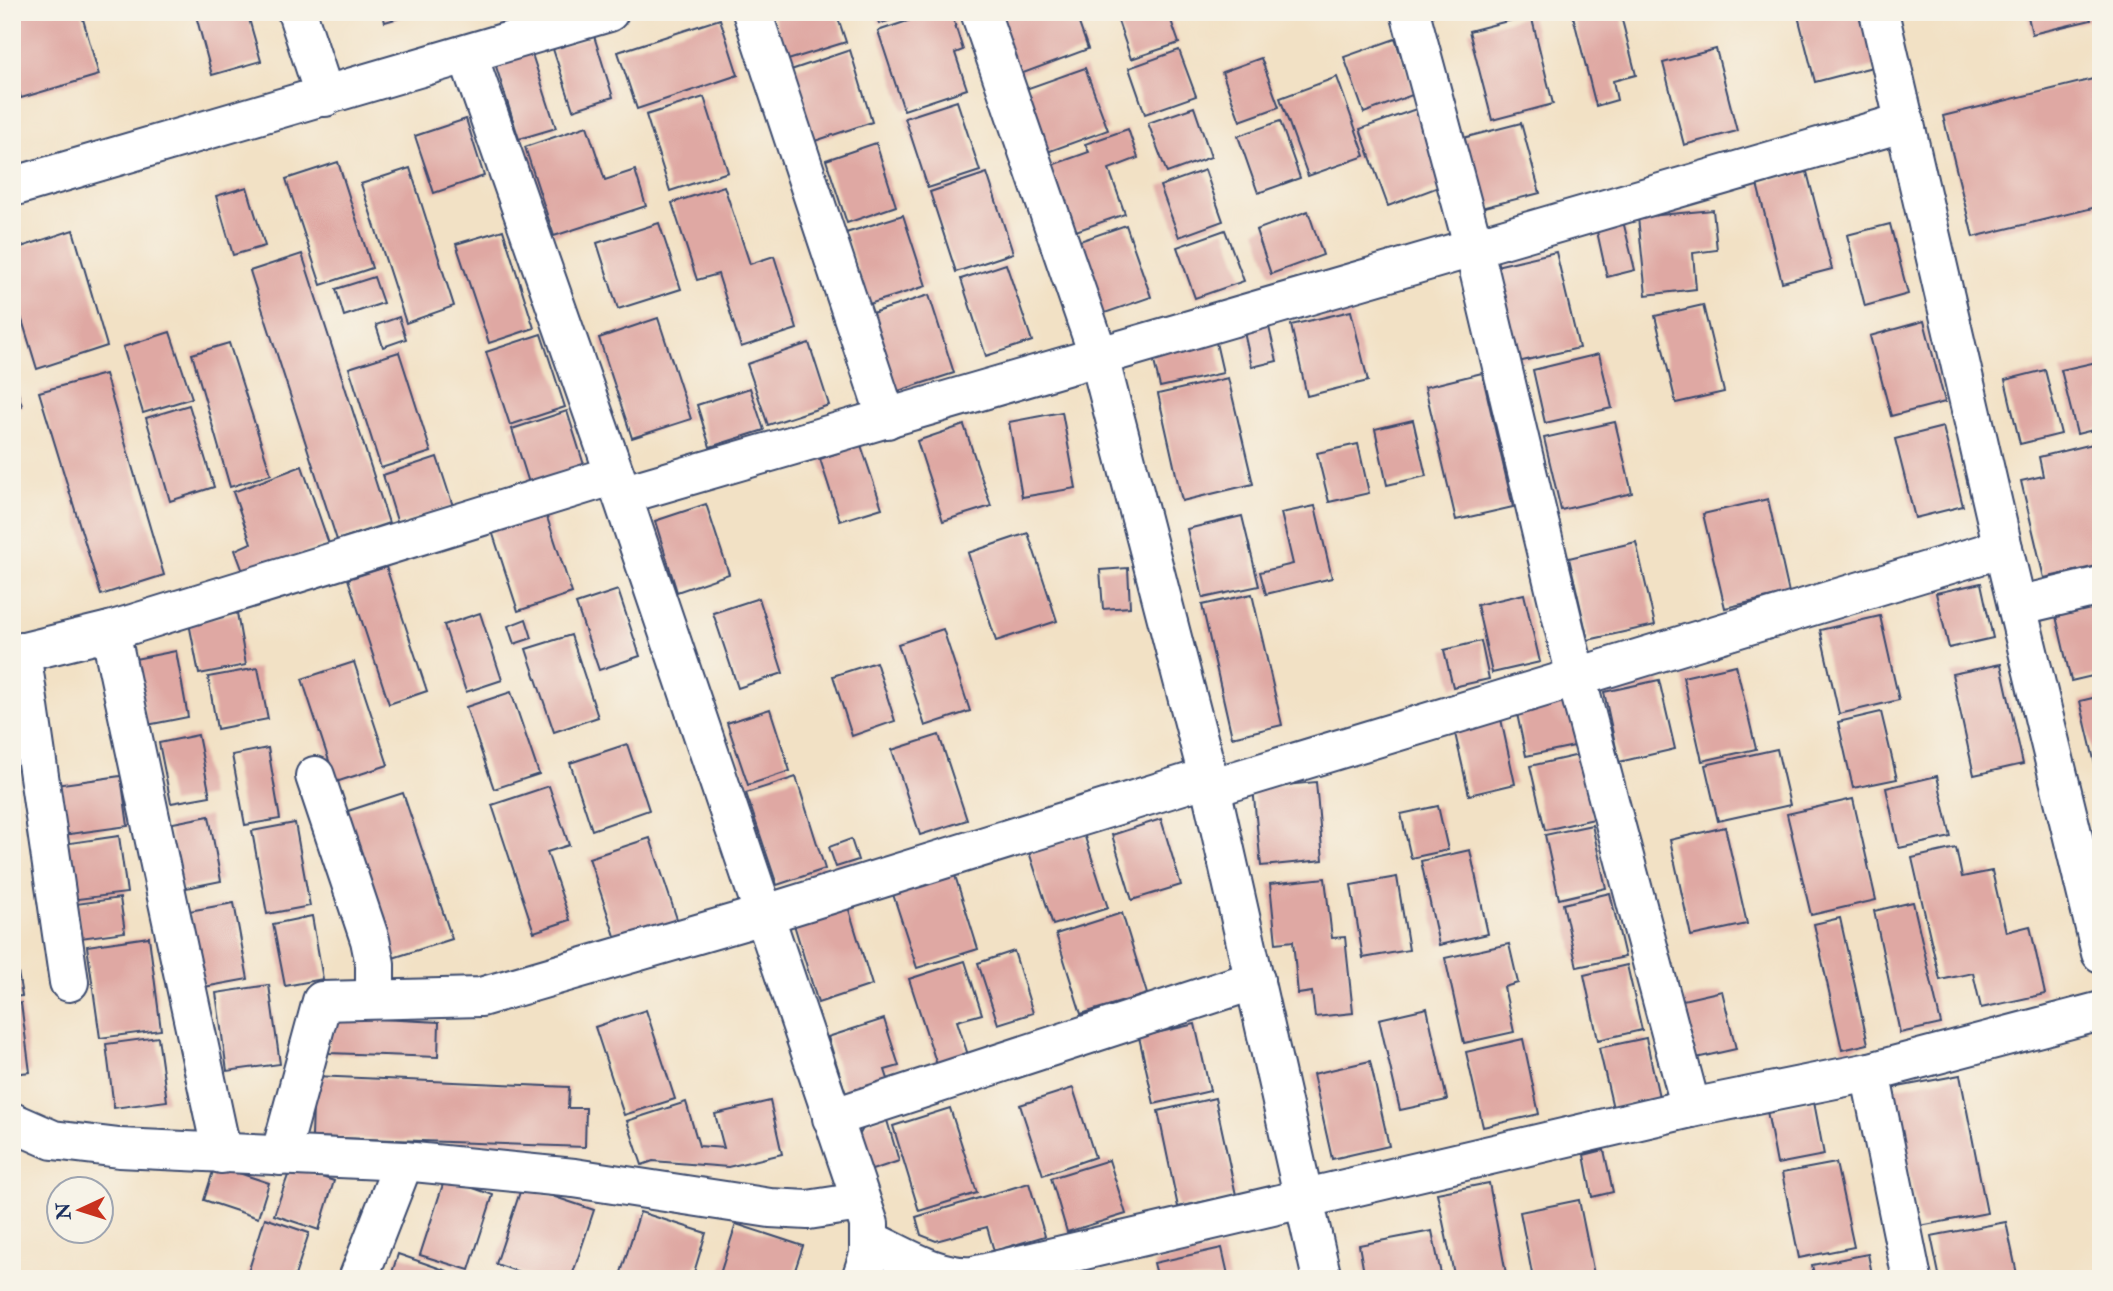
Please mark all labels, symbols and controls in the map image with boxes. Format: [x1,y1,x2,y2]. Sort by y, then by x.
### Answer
north arrow [46,1176,116,1246]
text: N [51,1201,77,1221]

